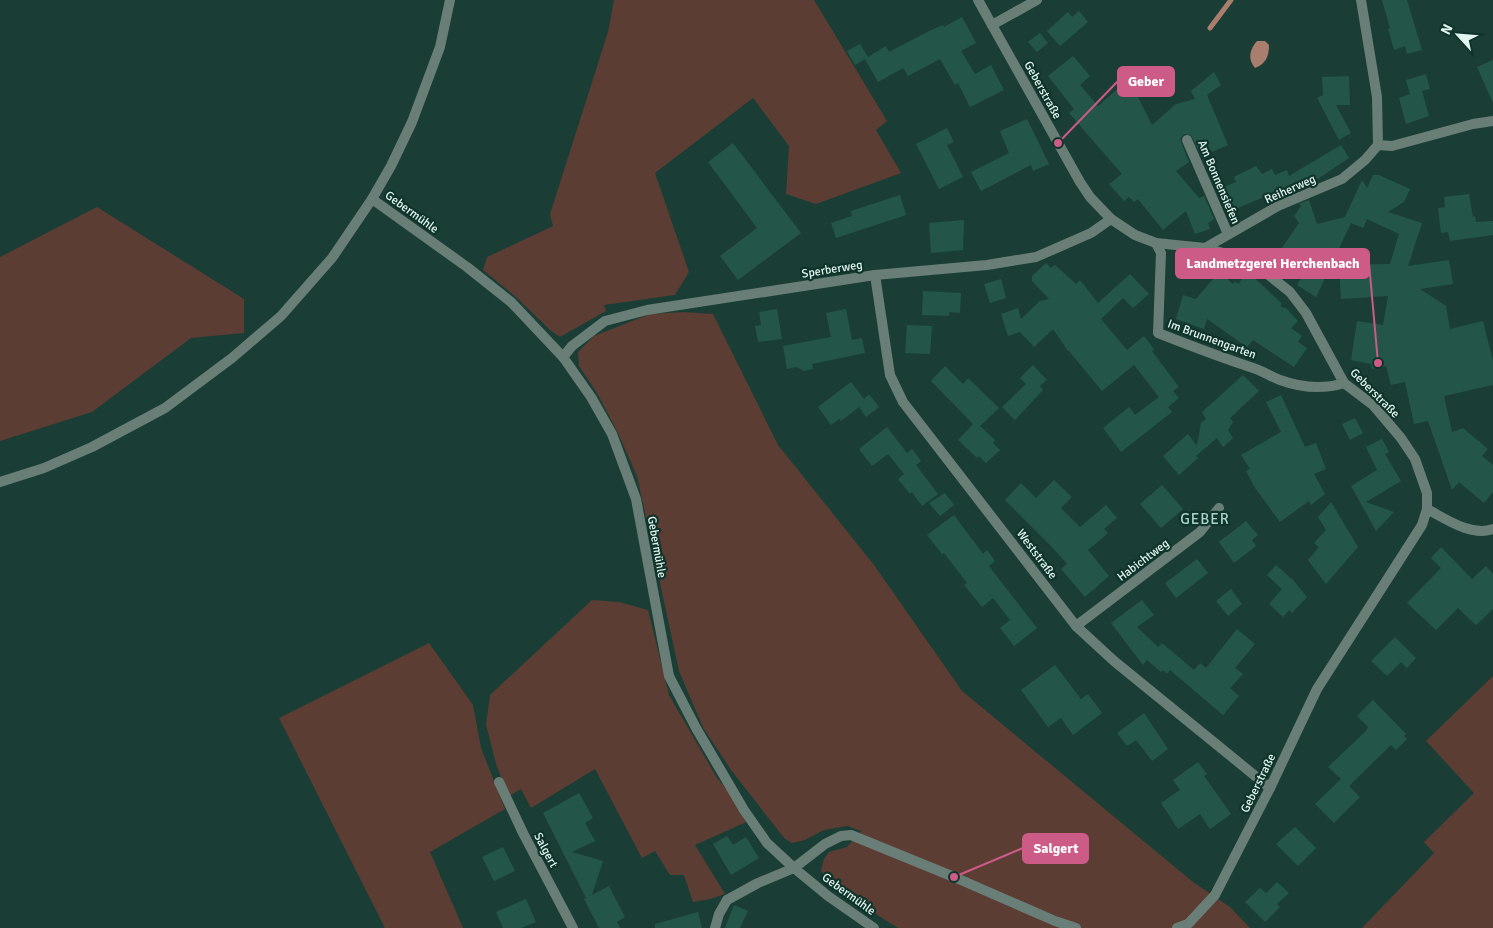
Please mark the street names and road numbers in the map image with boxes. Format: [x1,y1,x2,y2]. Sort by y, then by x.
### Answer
street label: Geberstraße [1021,59,1065,122]
street label: Am Bonnensiefen [1194,138,1243,226]
street label: Reiherweg [1262,172,1318,207]
street label: Gebermühle [382,188,441,237]
street label: Sperberweg [801,257,864,282]
street label: Im Brunnengarten [1165,316,1258,362]
street label: Geberstraße [1347,365,1403,421]
street label: Gebermühle [644,515,669,579]
street label: Weststraße [1013,526,1060,582]
street label: Habichtweg [1114,536,1172,585]
street label: Geberstraße [1238,751,1279,815]
street label: Salgert [530,830,561,870]
street label: Gebermühle [819,870,878,919]

